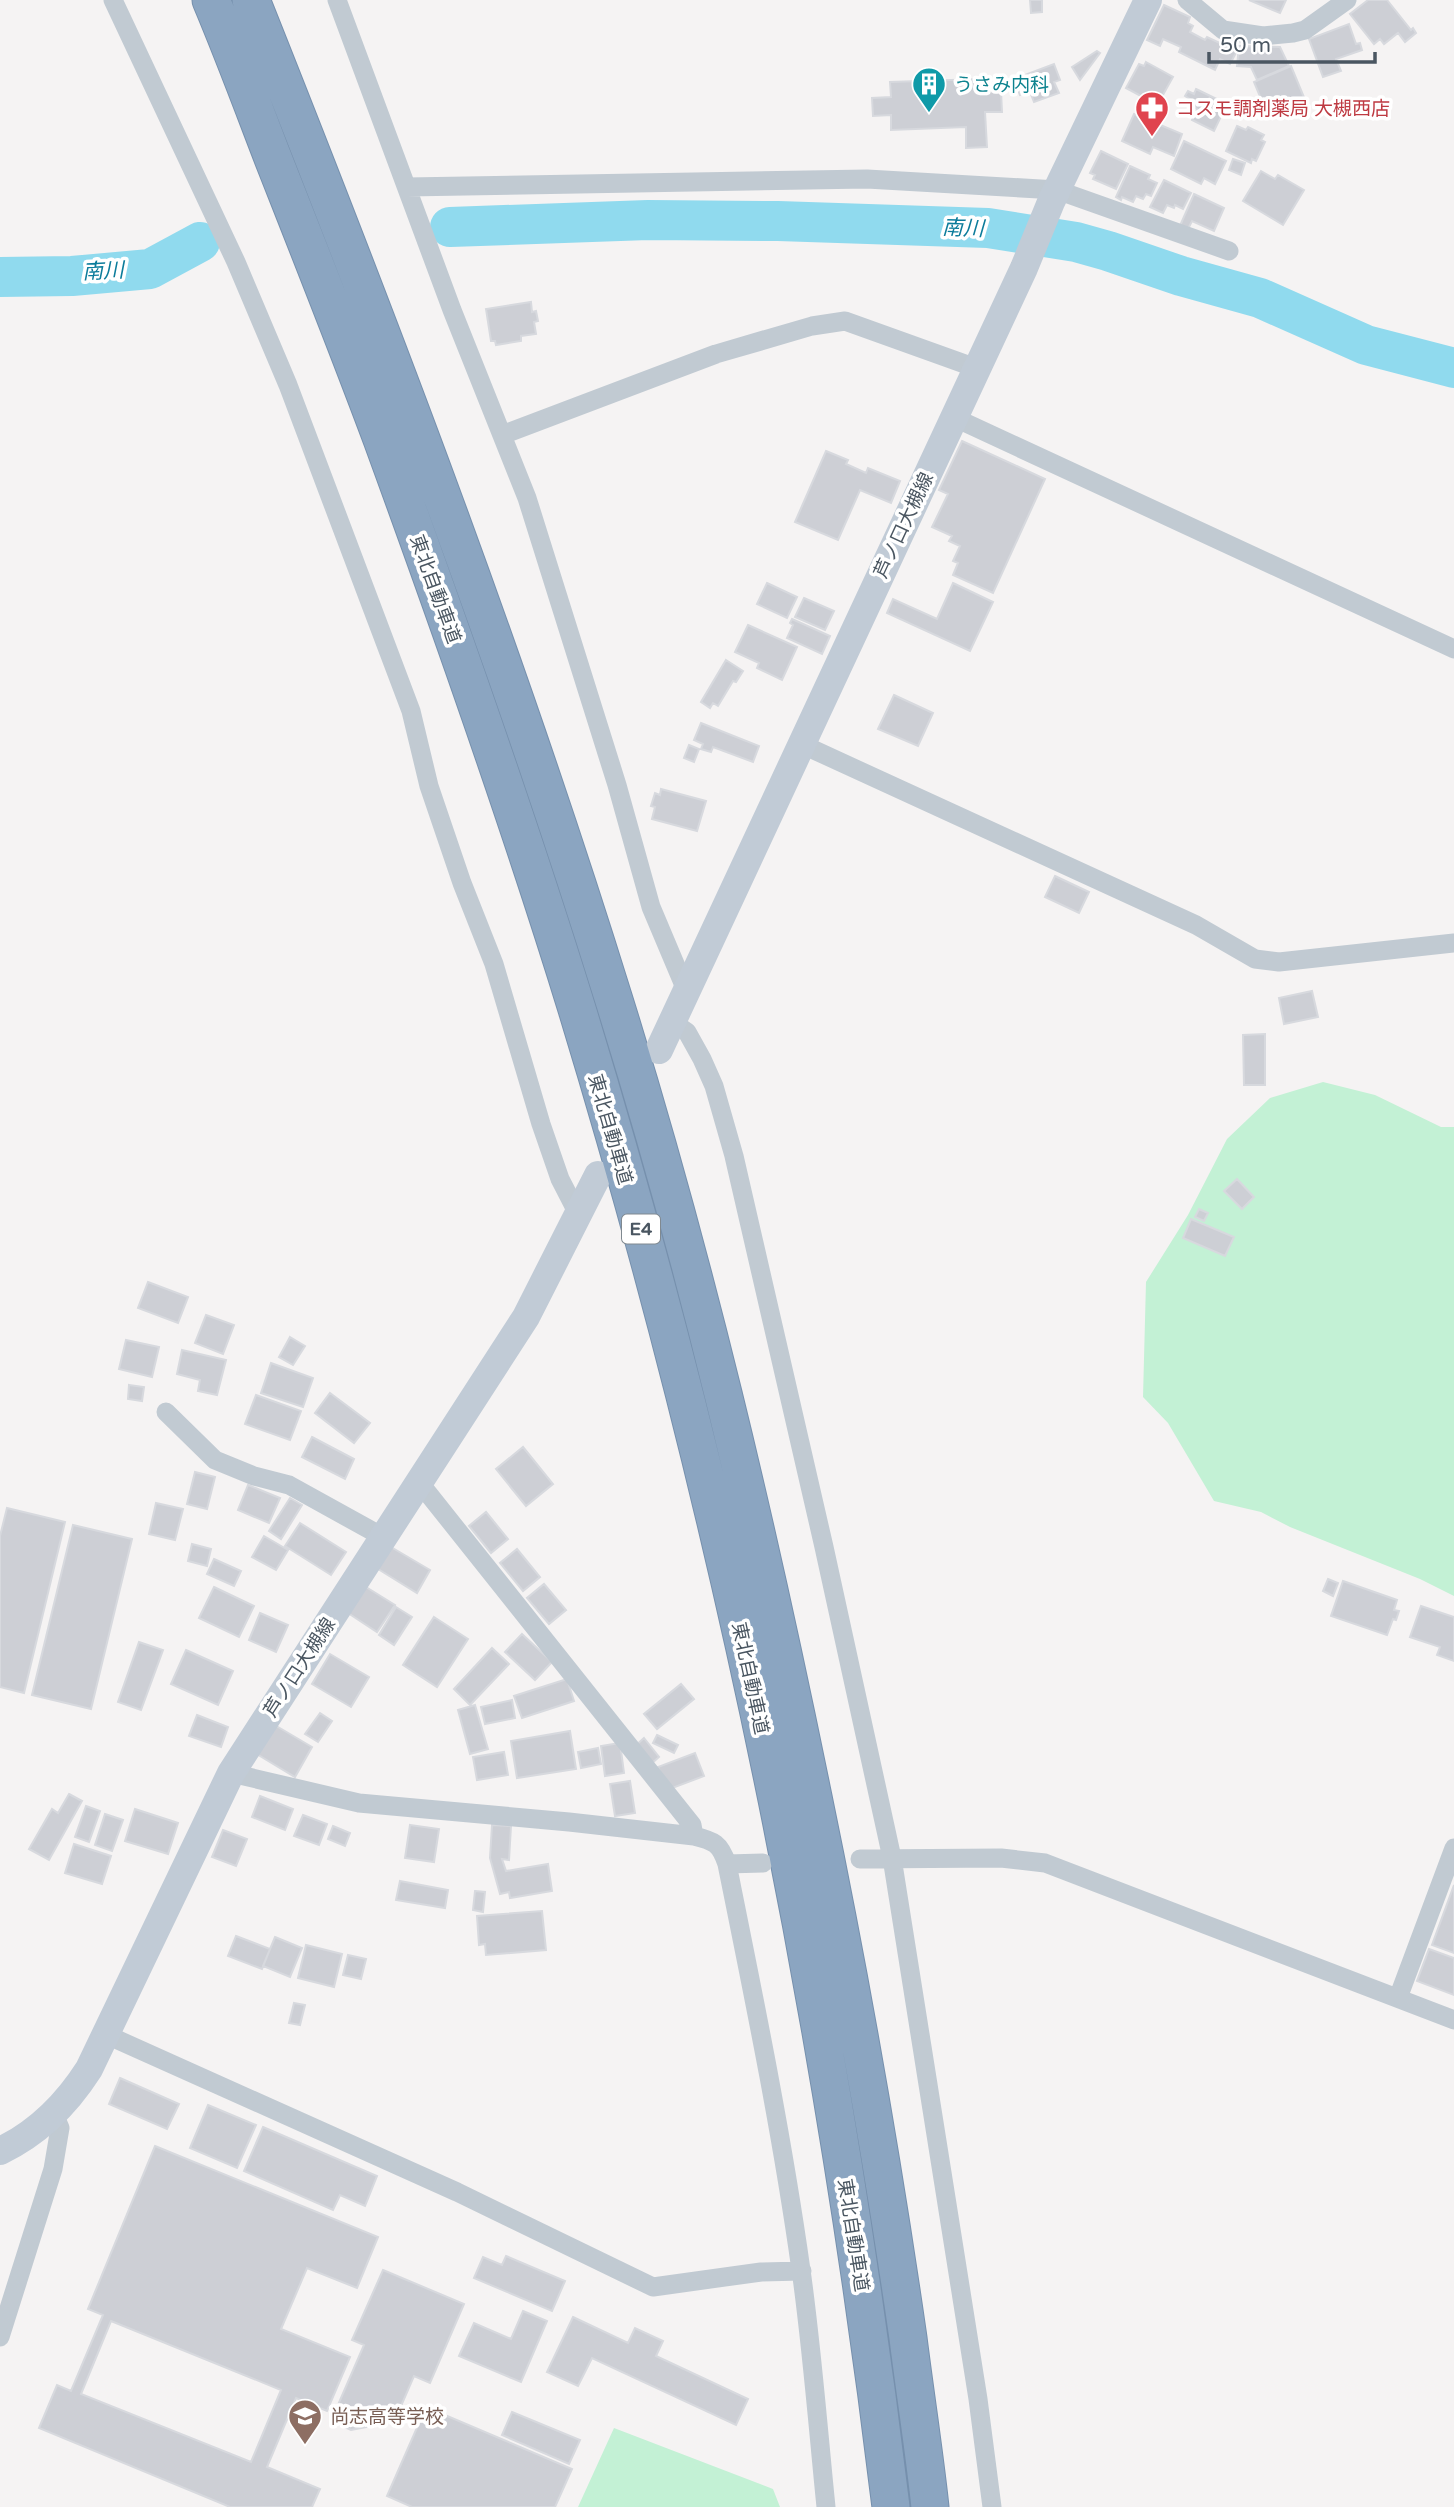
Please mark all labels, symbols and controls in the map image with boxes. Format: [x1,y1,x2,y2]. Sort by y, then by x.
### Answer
scale bar [1209,21,1375,65]
text: 50 m [1220,33,1271,58]
building icon: うさみ内科 [910,65,948,114]
place label: うさみ内科 [954,74,1049,96]
pharmacy icon: コスモ調剤薬局 大槻西店 [1133,89,1171,138]
place label: コスモ調剤薬局 大槻西店 [1176,98,1390,120]
water label: 南川 [942,215,986,242]
water label: 南川 [81,258,127,285]
street label: 芦ノ口大槻線 [870,469,938,582]
street label: 東北自動車道 [405,532,465,647]
street label: 東北自動車道 [584,1071,636,1187]
road number: E4 [622,1214,660,1244]
street label: 芦ノ口大槻線 [260,1614,340,1721]
street label: 東北自動車道 [727,1620,773,1736]
street label: 東北自動車道 [833,2177,873,2293]
school or university icon: 尚志高等学校 [286,2397,324,2446]
place label: 尚志高等学校 [330,2406,444,2428]

